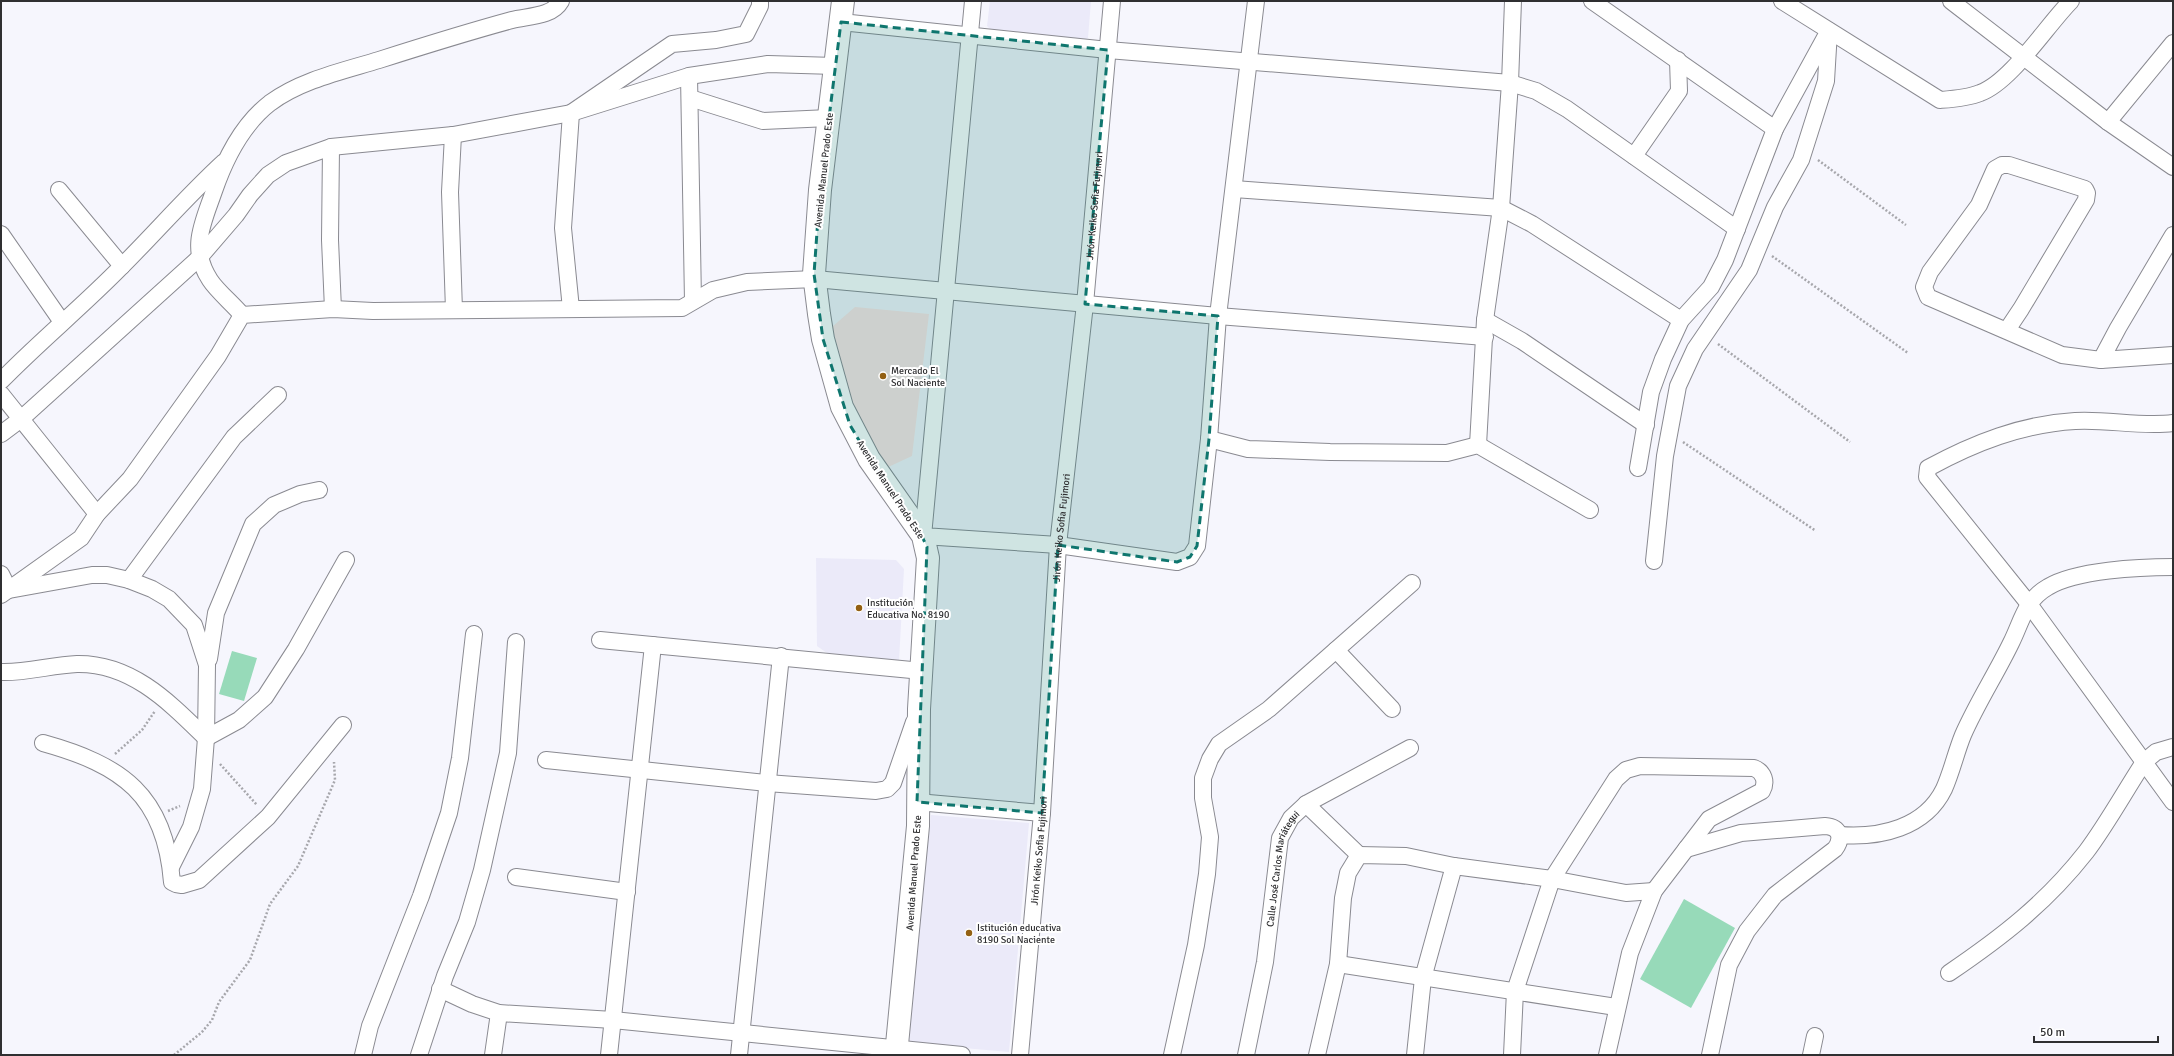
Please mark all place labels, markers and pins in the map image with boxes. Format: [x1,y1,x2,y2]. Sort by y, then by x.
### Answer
place label: Mercado El Sol Naciente [891,365,945,389]
marker: Mercado El Sol Naciente [878,371,888,381]
place label: Institución Educativa No. 8190 [867,597,949,621]
marker: Institución Educativa No. 8190 [854,603,864,613]
place label: Istitución educativa 8190 Sol Naciente [977,922,1061,946]
marker: Istitución educativa 8190 Sol Naciente [964,928,974,938]

